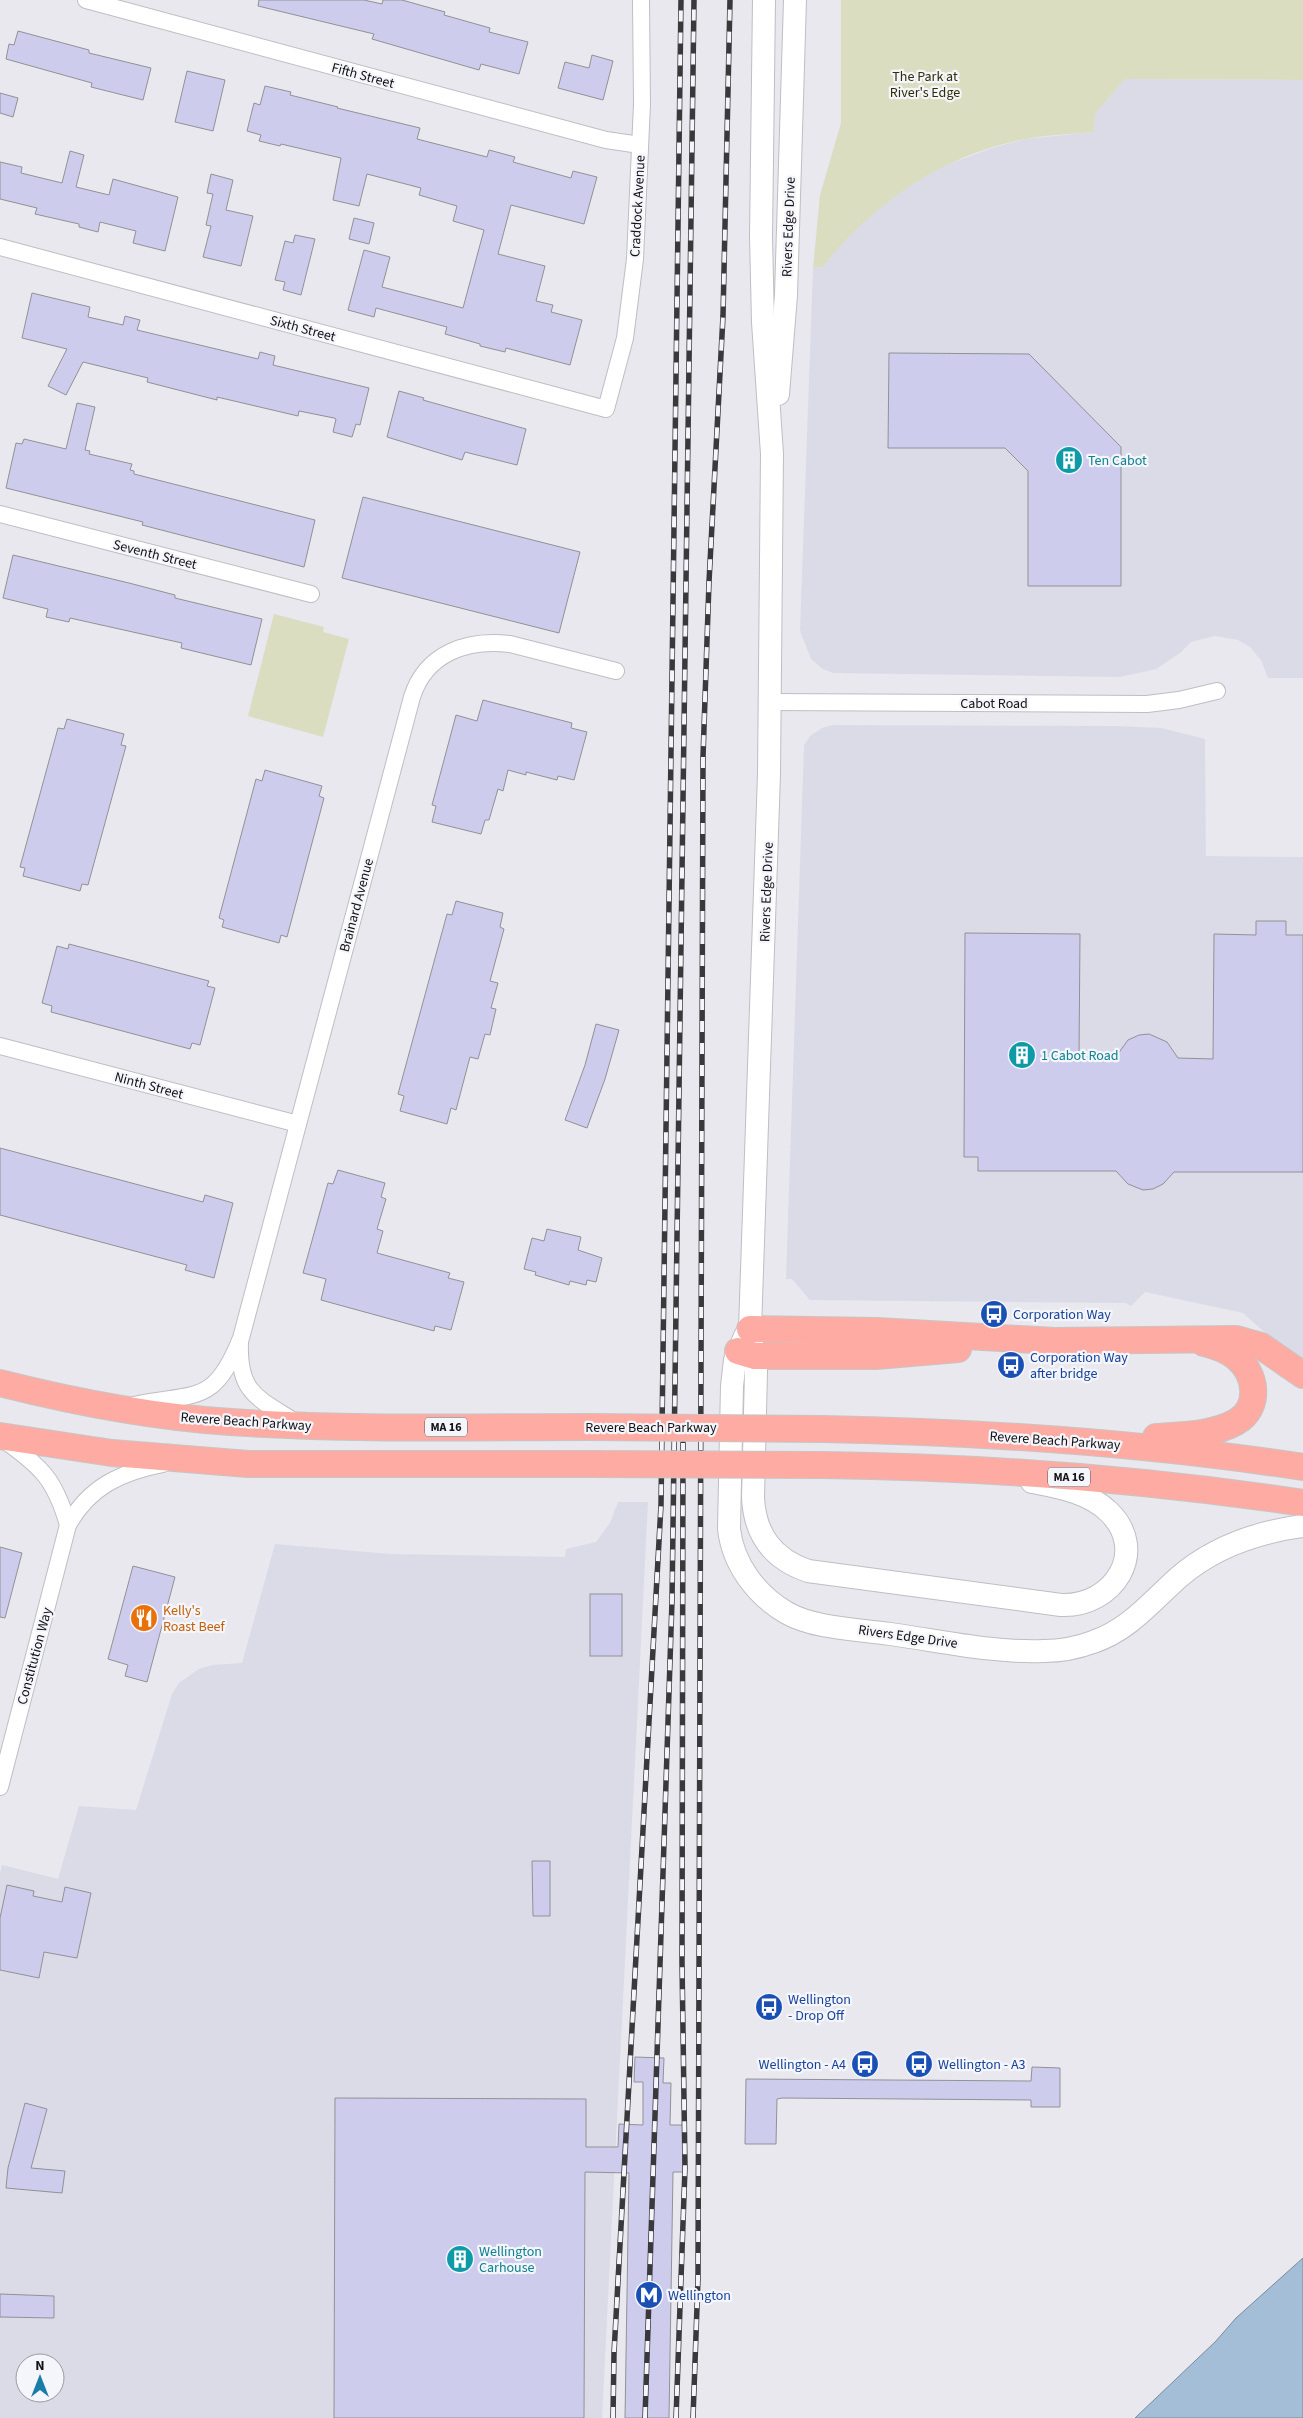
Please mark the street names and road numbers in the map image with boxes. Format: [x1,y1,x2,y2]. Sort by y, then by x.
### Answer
street label: Fifth Street [329,58,397,94]
street label: Craddock Avenue [625,155,651,257]
street label: Rivers Edge Drive [777,177,801,277]
street label: Sixth Street [268,311,338,347]
street label: Seventh Street [111,535,199,575]
street label: Cabot Road [960,694,1028,714]
street label: Rivers Edge Drive [755,842,779,942]
street label: Brainard Avenue [335,856,379,954]
street label: Ninth Street [112,1067,186,1105]
street label: Revere Beach Parkway [180,1407,313,1437]
road number: MA 16 [425,1418,467,1436]
street label: Revere Beach Parkway [585,1418,717,1438]
street label: Revere Beach Parkway [989,1426,1122,1456]
road number: MA 16 [1048,1468,1090,1486]
street label: Constitution Way [12,1605,58,1707]
street label: Rivers Edge Drive [857,1620,959,1654]

